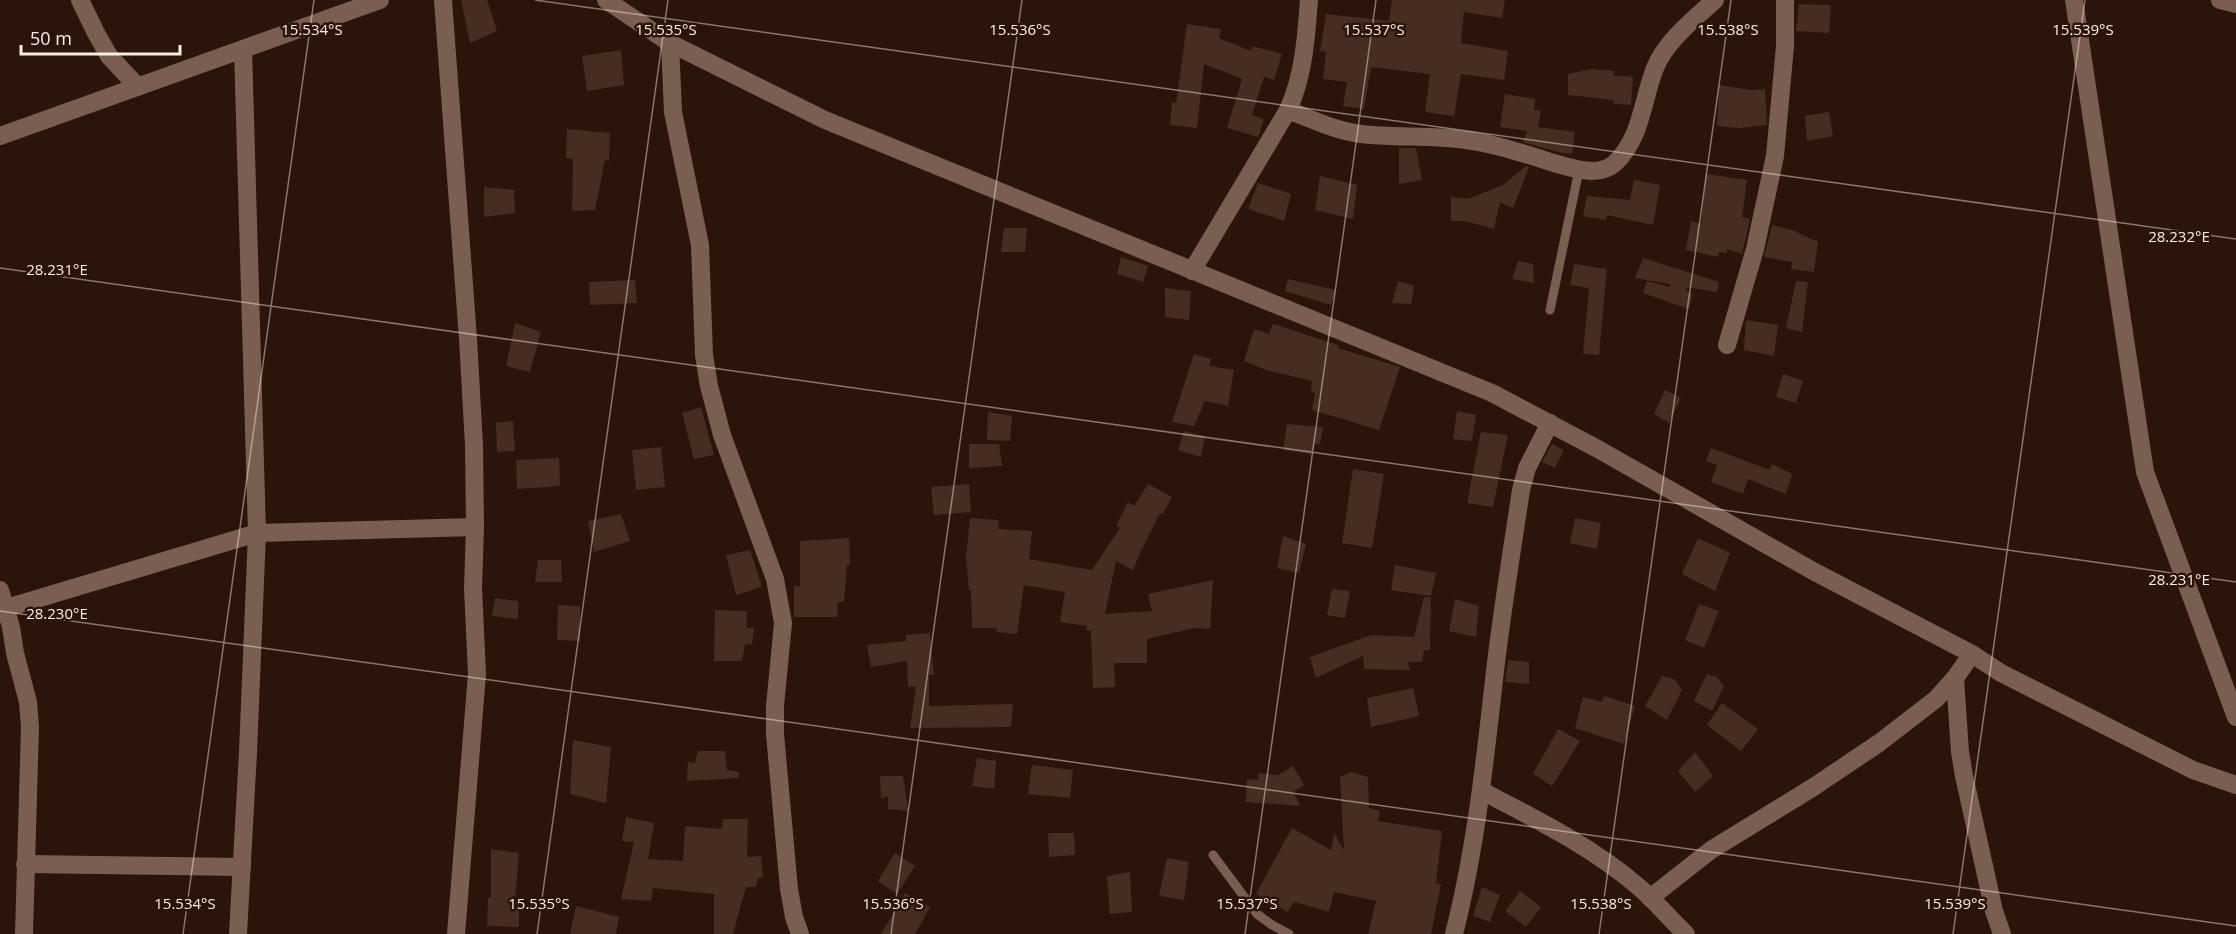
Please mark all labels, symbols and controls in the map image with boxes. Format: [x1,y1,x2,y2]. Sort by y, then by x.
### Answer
scale bar [21,18,180,56]
text: 15.534°S [281,19,343,39]
text: 15.535°S [635,19,697,39]
text: 15.536°S [989,19,1051,39]
text: 15.537°S [1343,19,1405,39]
text: 15.538°S [1697,19,1759,39]
text: 15.539°S [2052,19,2114,39]
text: 50 m [30,26,72,50]
text: 28.232°E [2148,226,2210,246]
text: 28.231°E [26,259,88,279]
text: 28.231°E [2148,569,2210,589]
text: 28.230°E [26,603,88,623]
text: 15.534°S [154,893,216,913]
text: 15.535°S [508,893,570,913]
text: 15.536°S [862,893,924,913]
text: 15.537°S [1216,893,1278,913]
text: 15.538°S [1570,893,1632,913]
text: 15.539°S [1924,893,1986,913]

